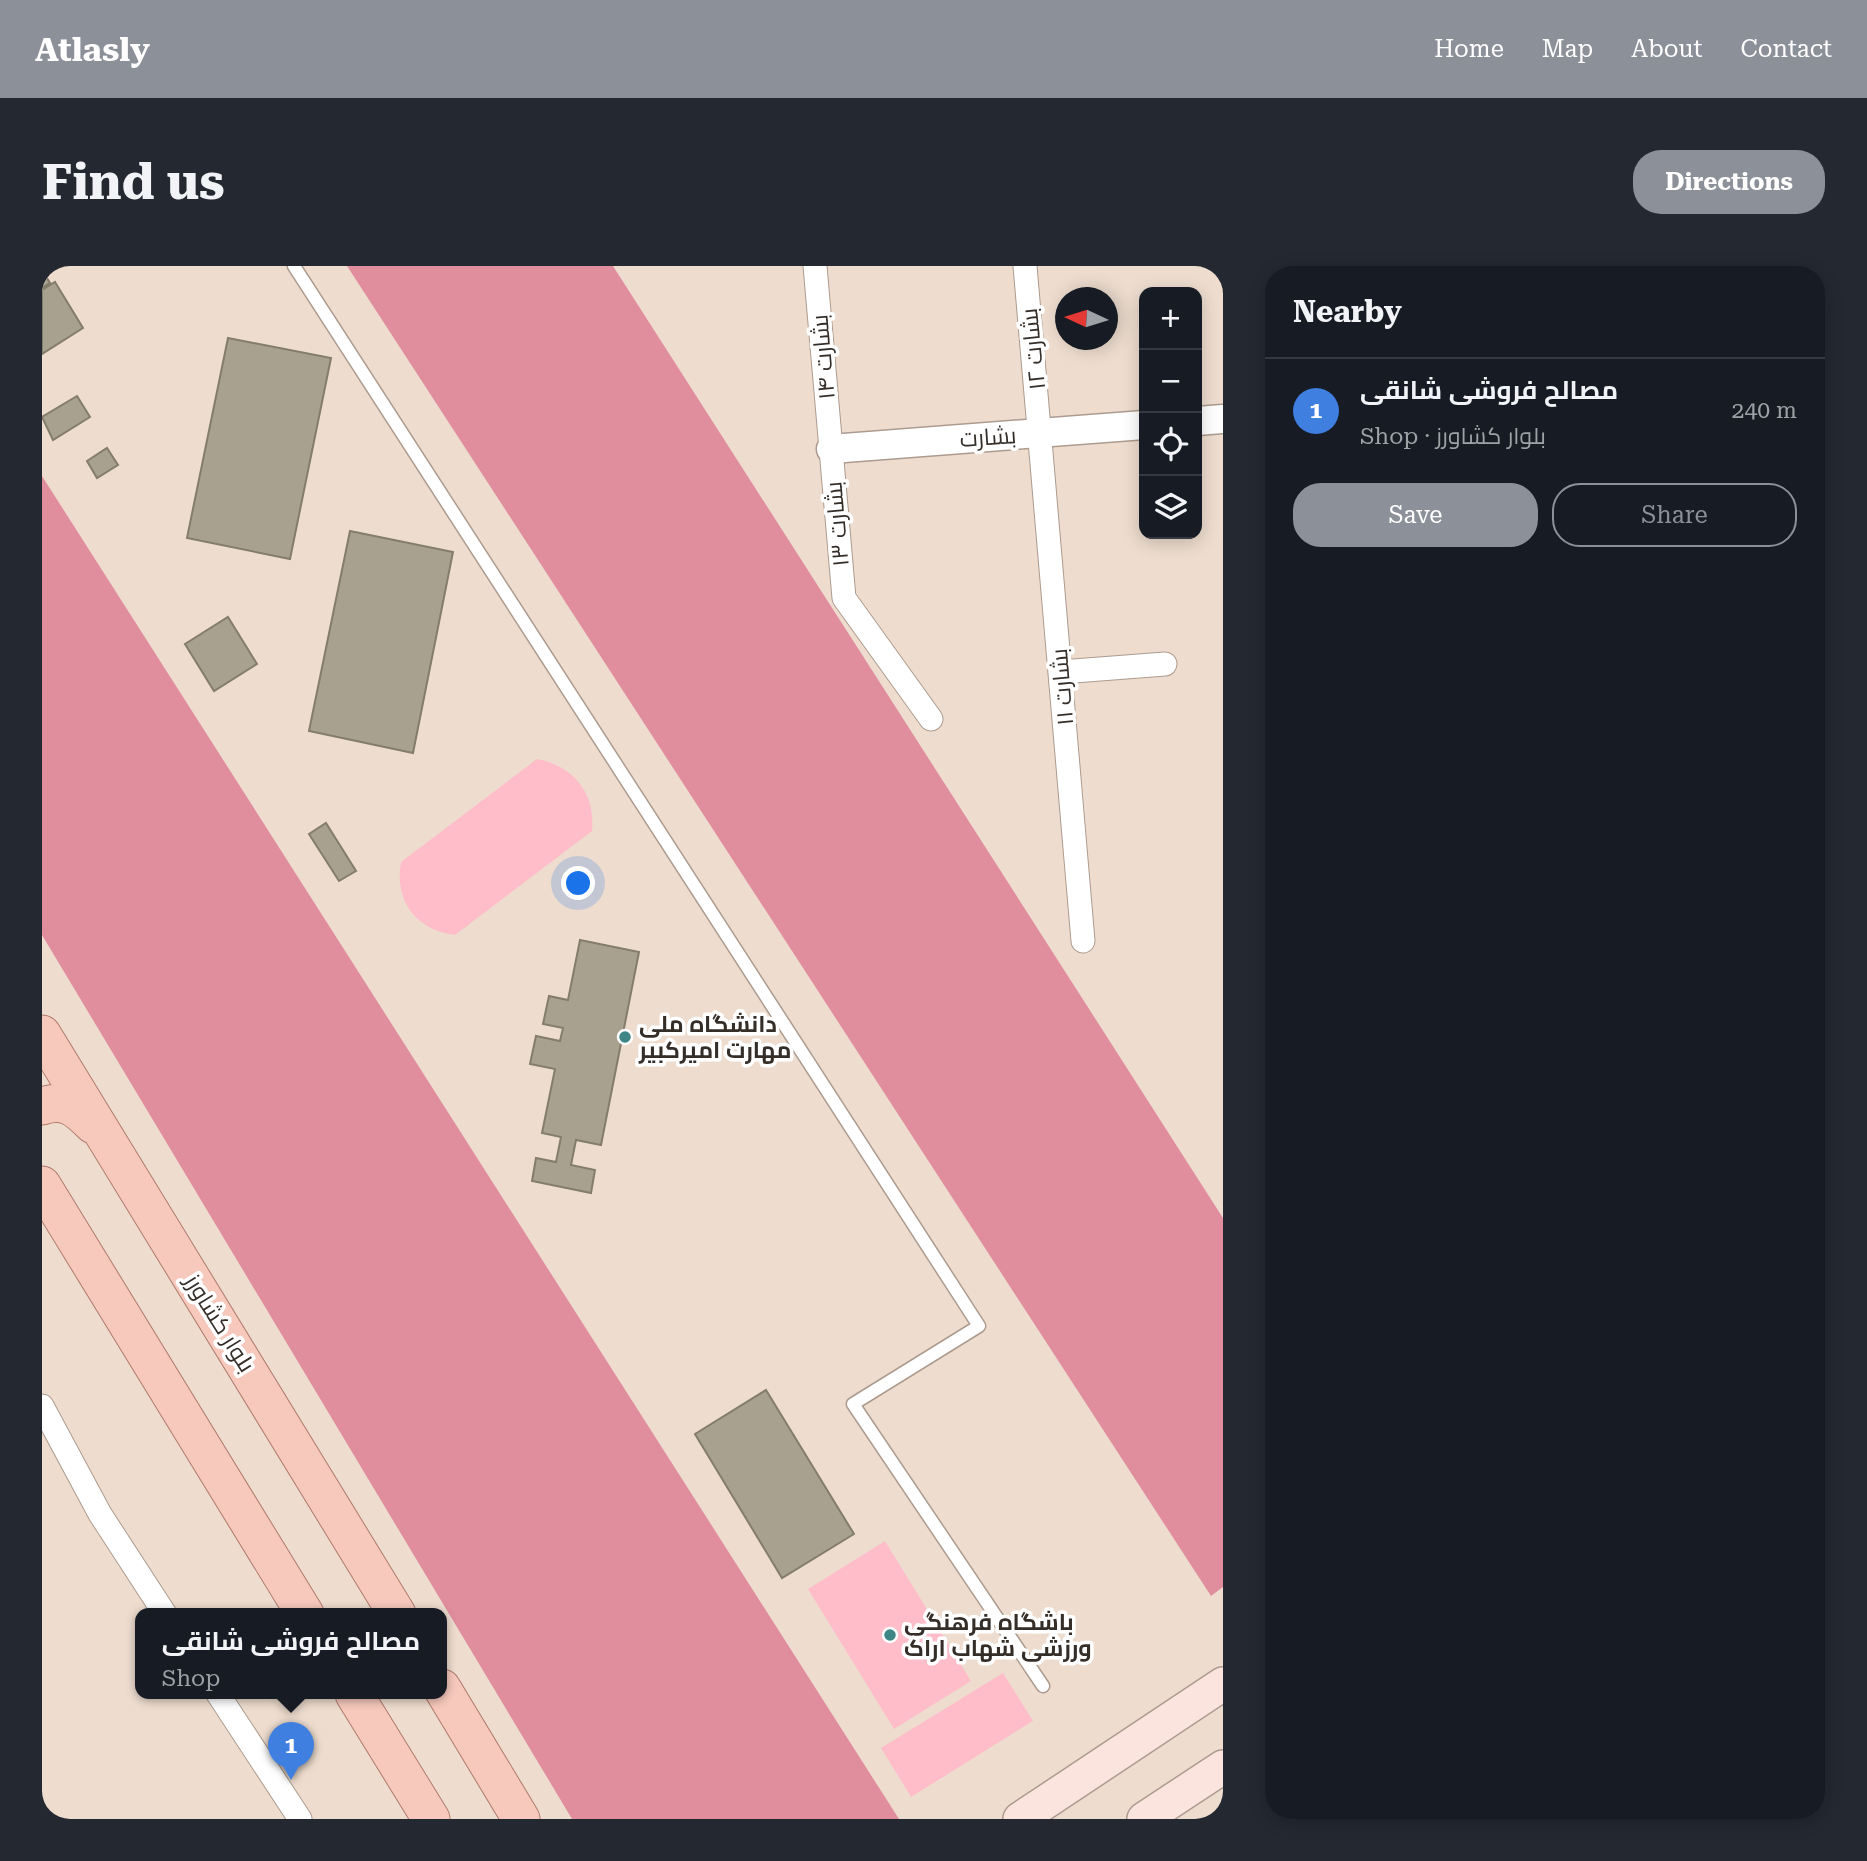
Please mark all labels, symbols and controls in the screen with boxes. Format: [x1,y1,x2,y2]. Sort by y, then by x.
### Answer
text: Atlasly [35,30,150,69]
text: Home [1434,35,1504,63]
text: Map [1542,35,1593,63]
text: About [1631,35,1702,63]
text: Contact [1740,35,1832,63]
button: Directions [1633,150,1825,214]
text: Find us [42,154,225,211]
north arrow [1055,287,1118,350]
map controls [1139,287,1202,539]
button: + [1139,287,1202,350]
text: Nearby [1293,294,1402,329]
street label: بشارت ۱۲ [1016,307,1051,391]
street label: بشارت ۱۴ [806,313,841,401]
button: − [1139,350,1202,413]
text: مصالح فروشی شانقی [1360,375,1618,405]
text: 1 [1310,397,1322,424]
text: 240 m [1732,397,1797,424]
button: locate [1139,413,1202,476]
street label: بشارت [959,422,1017,453]
text: Shop · بلوار کشاورز [1360,423,1546,450]
button: layers [1139,476,1202,539]
street label: بشارت ۱۳ [820,480,855,568]
button: Save [1293,483,1538,547]
button: Share [1552,483,1797,547]
street label: بشارت ۱۱ [1046,647,1079,726]
your location [561,866,595,900]
place label: دانشگاه ملی مهارت امیرکبیر [638,1011,792,1064]
marker: دانشگاه ملی مهارت امیرکبیر [617,1029,633,1045]
street label: بلوار کشاورز [178,1268,260,1377]
popup [135,1608,447,1699]
place label: باشگاه فرهنگی ورزشی شهاب اراک [904,1609,1092,1662]
text: مصالح فروشی شانقی [162,1626,420,1656]
marker: باشگاه فرهنگی ورزشی شهاب اراک [882,1627,898,1643]
text: Shop [162,1665,220,1692]
pin: 1 [268,1722,314,1780]

